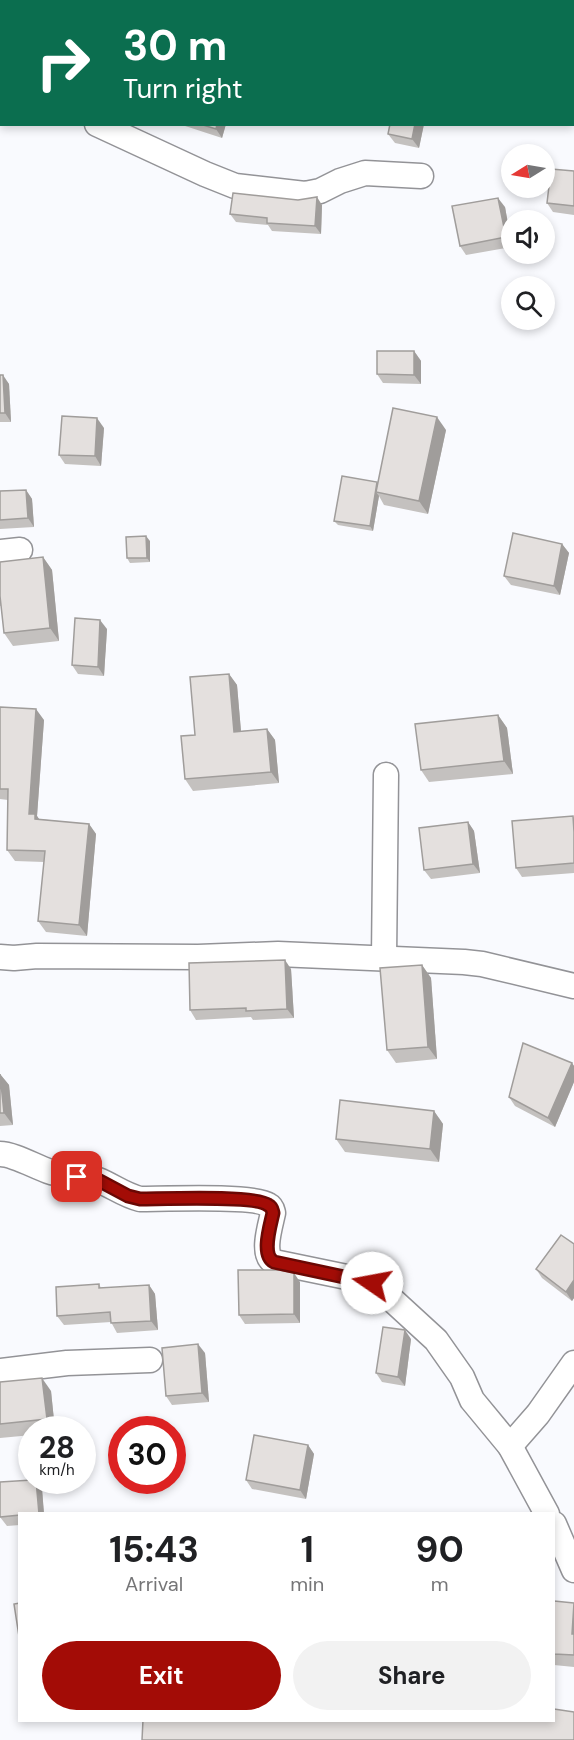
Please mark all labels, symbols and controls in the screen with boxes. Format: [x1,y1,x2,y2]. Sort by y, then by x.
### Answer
text: 30 m [123,18,227,73]
icon: right [24,24,102,102]
text: Turn right [123,71,243,106]
north arrow [501,144,555,198]
map controls [501,144,555,330]
button: sound [501,210,555,264]
button: search [501,276,555,330]
pin [51,1151,102,1202]
icon: arrive [60,1160,93,1193]
position arrow [340,1251,404,1315]
speed limit sign: 30 [108,1416,186,1494]
text: 28 [39,1428,75,1467]
text: km/h [39,1460,75,1480]
text: 15:43 [109,1526,199,1573]
text: 1 [301,1526,314,1573]
text: 90 [416,1526,464,1573]
text: Arrival [125,1571,183,1597]
text: min [290,1571,324,1597]
text: m [431,1571,449,1597]
button: Exit [42,1641,281,1710]
button: Share [293,1641,531,1710]

